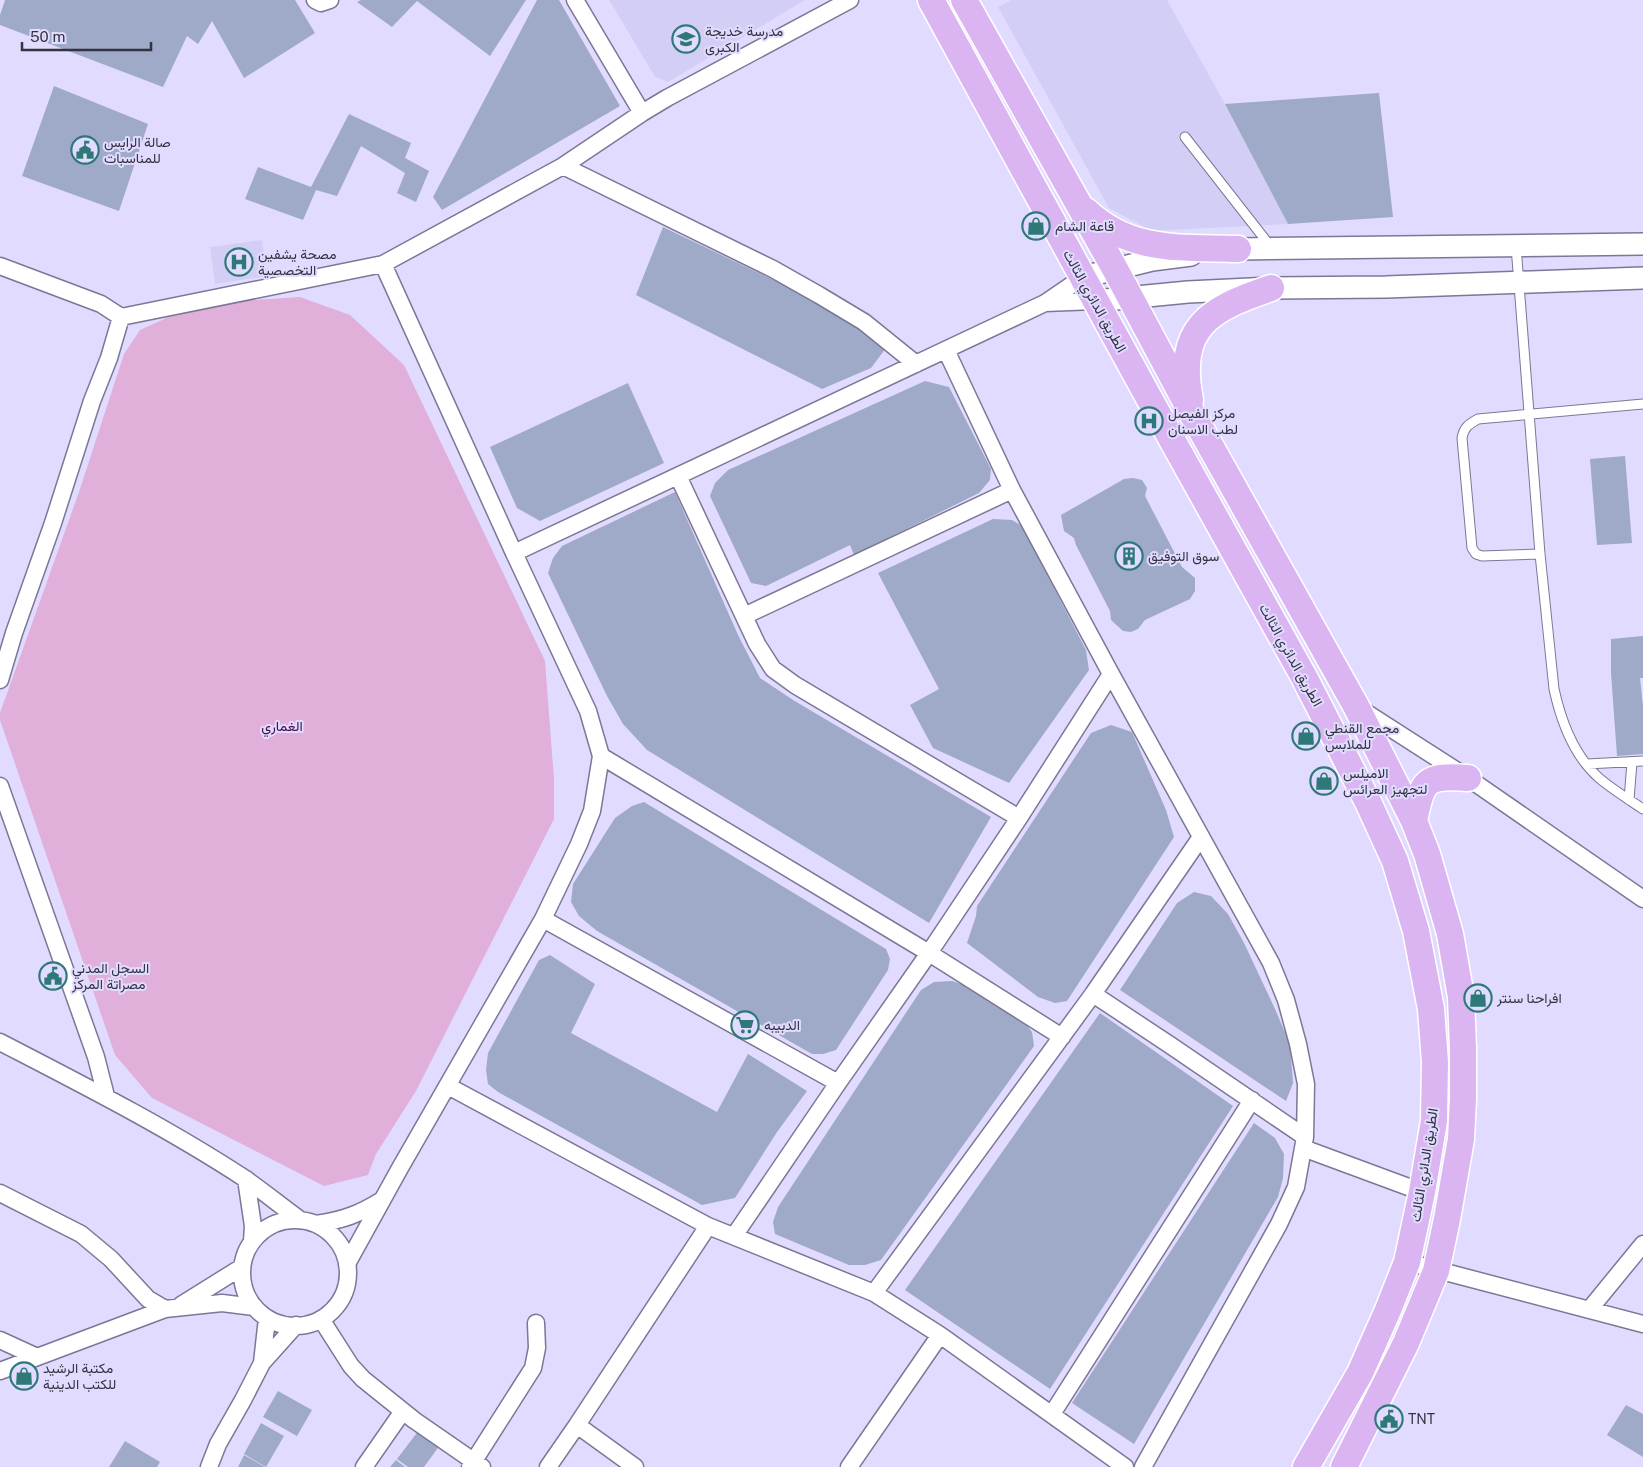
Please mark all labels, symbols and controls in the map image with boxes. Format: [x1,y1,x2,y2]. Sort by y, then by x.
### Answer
scale bar [22,20,151,52]
place label: مدرسة خديجة الكبرى [705,23,783,56]
school or university icon: مدرسة خديجة الكبرى [671,24,701,54]
text: 50 m [30,28,65,45]
place label: صالة الرايس للمناسبات [104,134,171,167]
public building icon: صالة الرايس للمناسبات [70,135,100,165]
shop icon: قاعة الشام [1021,211,1051,241]
place label: قاعة الشام [1055,218,1114,235]
place label: مصحة يشفين التخصصية [258,246,337,278]
hospital icon: مصحة يشفين التخصصية [224,247,254,277]
street label: الطريق الدائري الثالث [1057,247,1130,357]
place label: مركز الفيصل لطب الاسنان [1168,405,1238,438]
hospital icon: مركز الفيصل لطب الاسنان [1134,406,1164,436]
building icon: سوق التوفيق [1114,541,1144,571]
place label: سوق التوفيق [1148,548,1219,565]
street label: الطريق الدائري الثالث [1253,601,1326,711]
park label: الغماري [261,718,303,738]
place label: مجمع القنطي للملابس [1325,720,1399,753]
shop icon: مجمع القنطي للملابس [1291,721,1321,751]
place label: الاميلس لتجهيز العرائس [1343,765,1428,798]
shop icon: الاميلس لتجهيز العرائس [1309,766,1339,796]
place label: السجل المدني مصراتة المركز [71,960,149,993]
public building icon: السجل المدني مصراتة المركز [38,961,68,991]
shop icon: افراحنا سنتر [1463,983,1493,1013]
place label: افراحنا سنتر [1496,990,1562,1007]
supermarket icon: الدبيبه [730,1010,760,1040]
place label: الدبيبه [764,1017,800,1034]
street label: الطريق الدائري الثالث [1407,1107,1445,1224]
place label: مكتبة الرشيد للكتب الدينية [43,1360,116,1393]
shop icon: مكتبة الرشيد للكتب الدينية [9,1361,39,1391]
public building icon: TNT [1374,1404,1404,1434]
place label: TNT [1408,1411,1435,1427]

